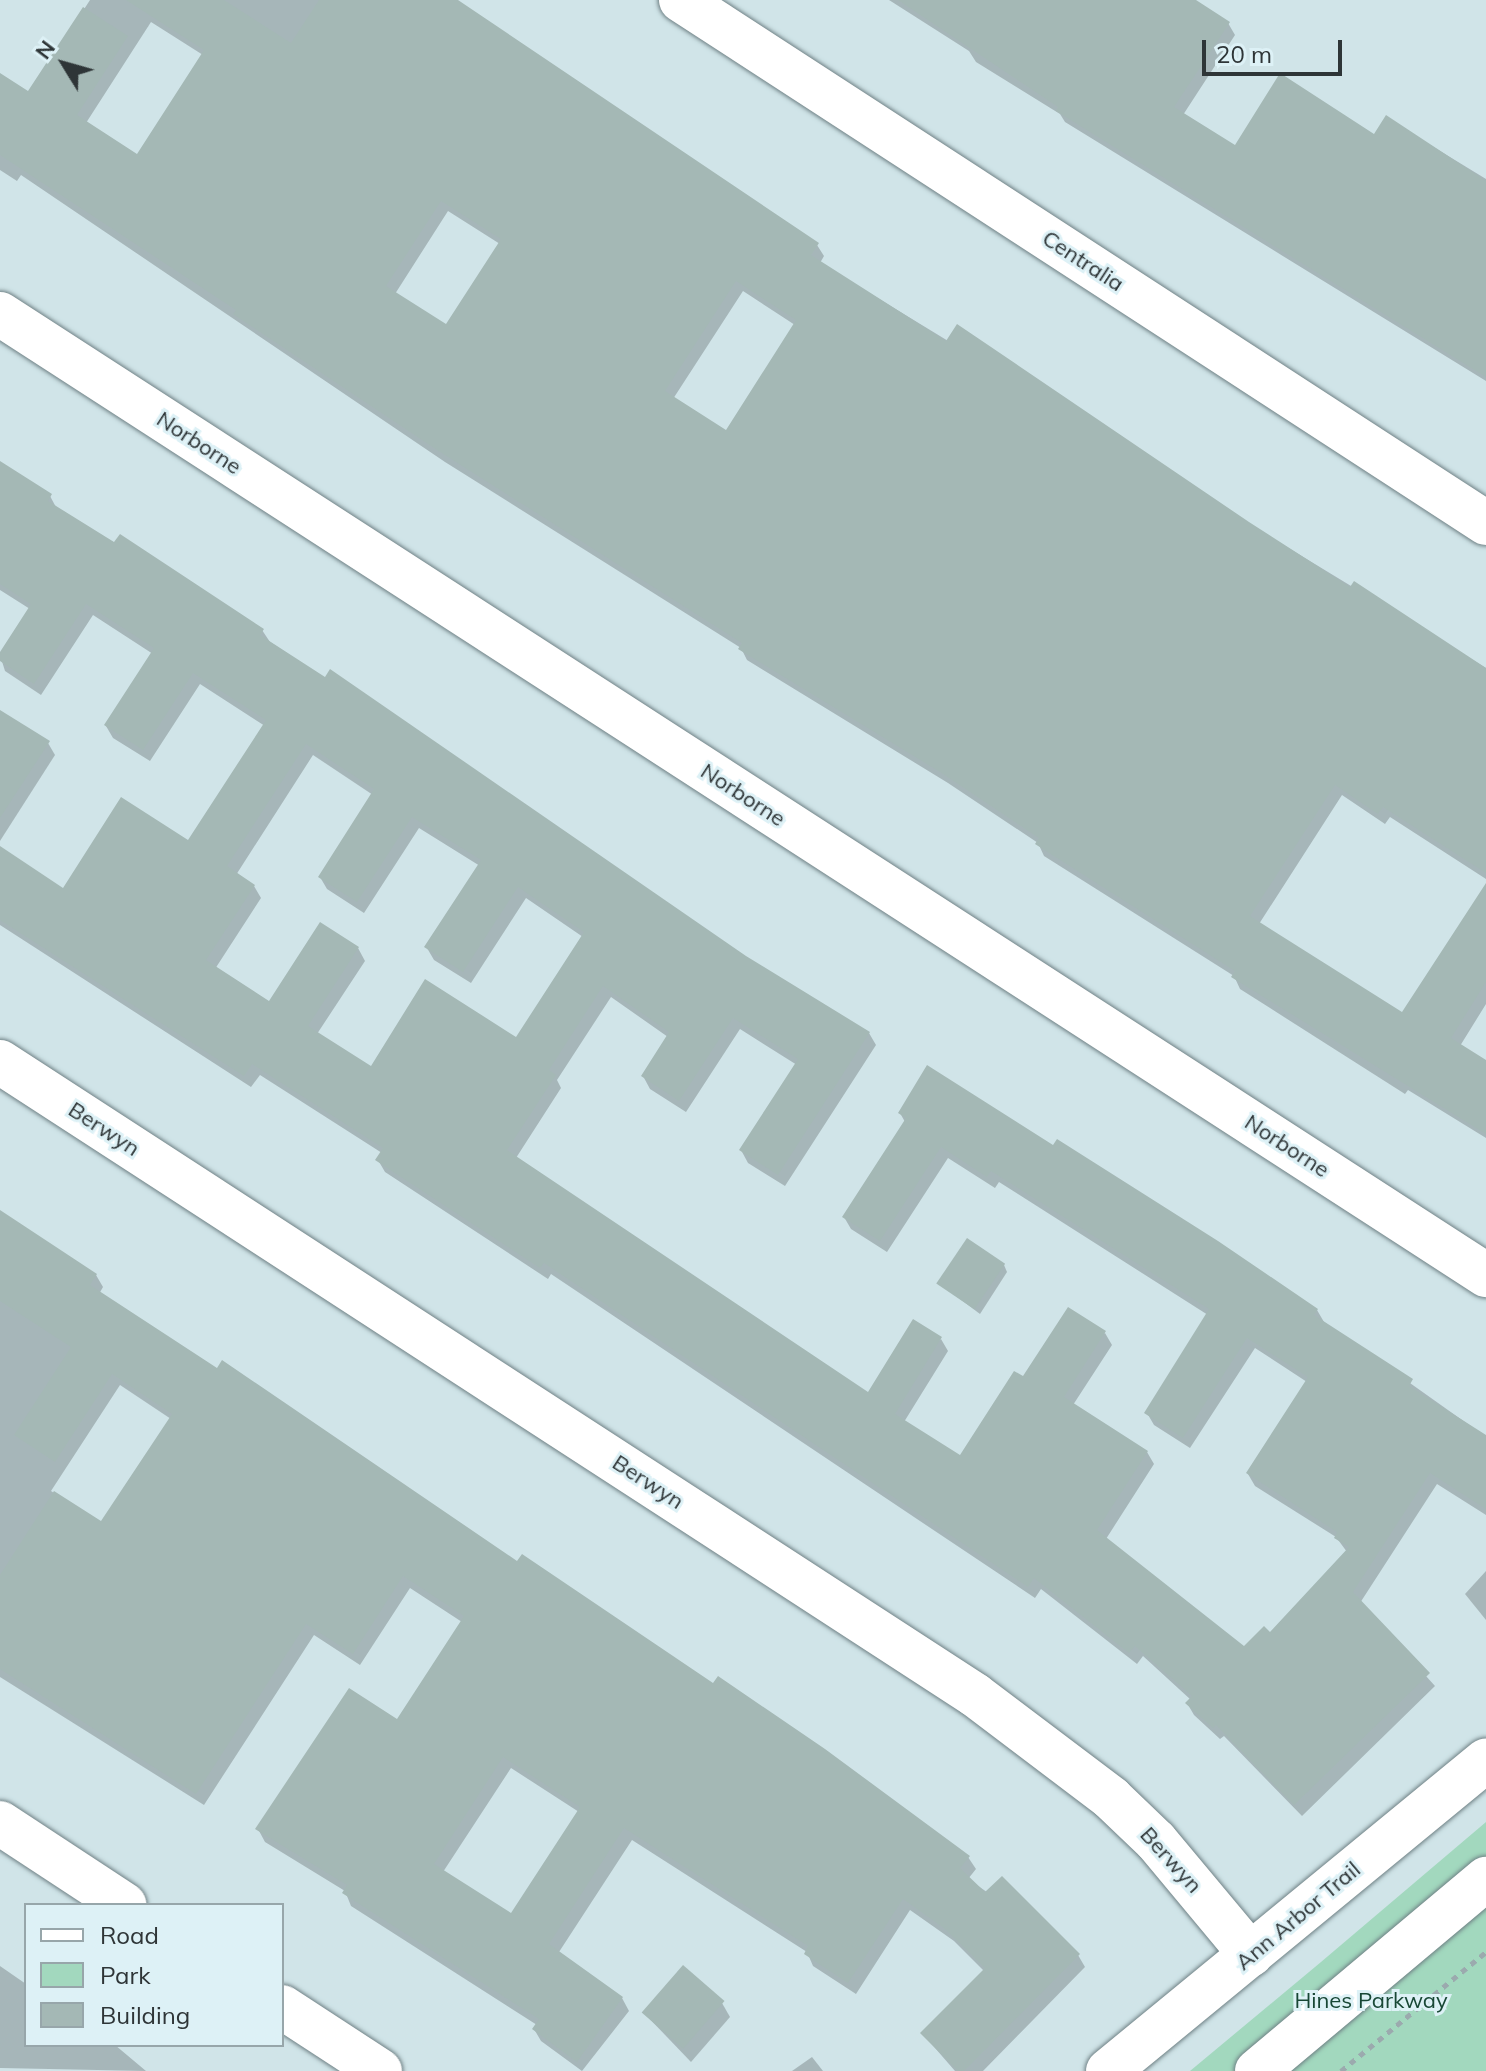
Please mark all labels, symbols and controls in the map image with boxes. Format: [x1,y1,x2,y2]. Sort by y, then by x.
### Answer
north arrow [24,24,104,104]
scale bar [1206,24,1346,74]
text: N [29,34,61,65]
text: 20 m [1216,39,1272,69]
street label: Centralia [1037,225,1129,297]
street label: Norborne [152,406,246,480]
street label: Norborne [696,758,790,832]
street label: Berwyn [63,1096,145,1162]
street label: Norborne [1240,1109,1334,1183]
street label: Berwyn [607,1449,689,1515]
street label: Berwyn [1135,1822,1207,1898]
street label: Ann Arbor Trail [1230,1856,1366,1976]
legend [24,1903,284,2047]
text: Road [100,1920,159,1950]
text: Park [100,1960,151,1990]
park label: Hines Parkway [1294,1988,1448,2014]
text: Building [100,2000,190,2030]

